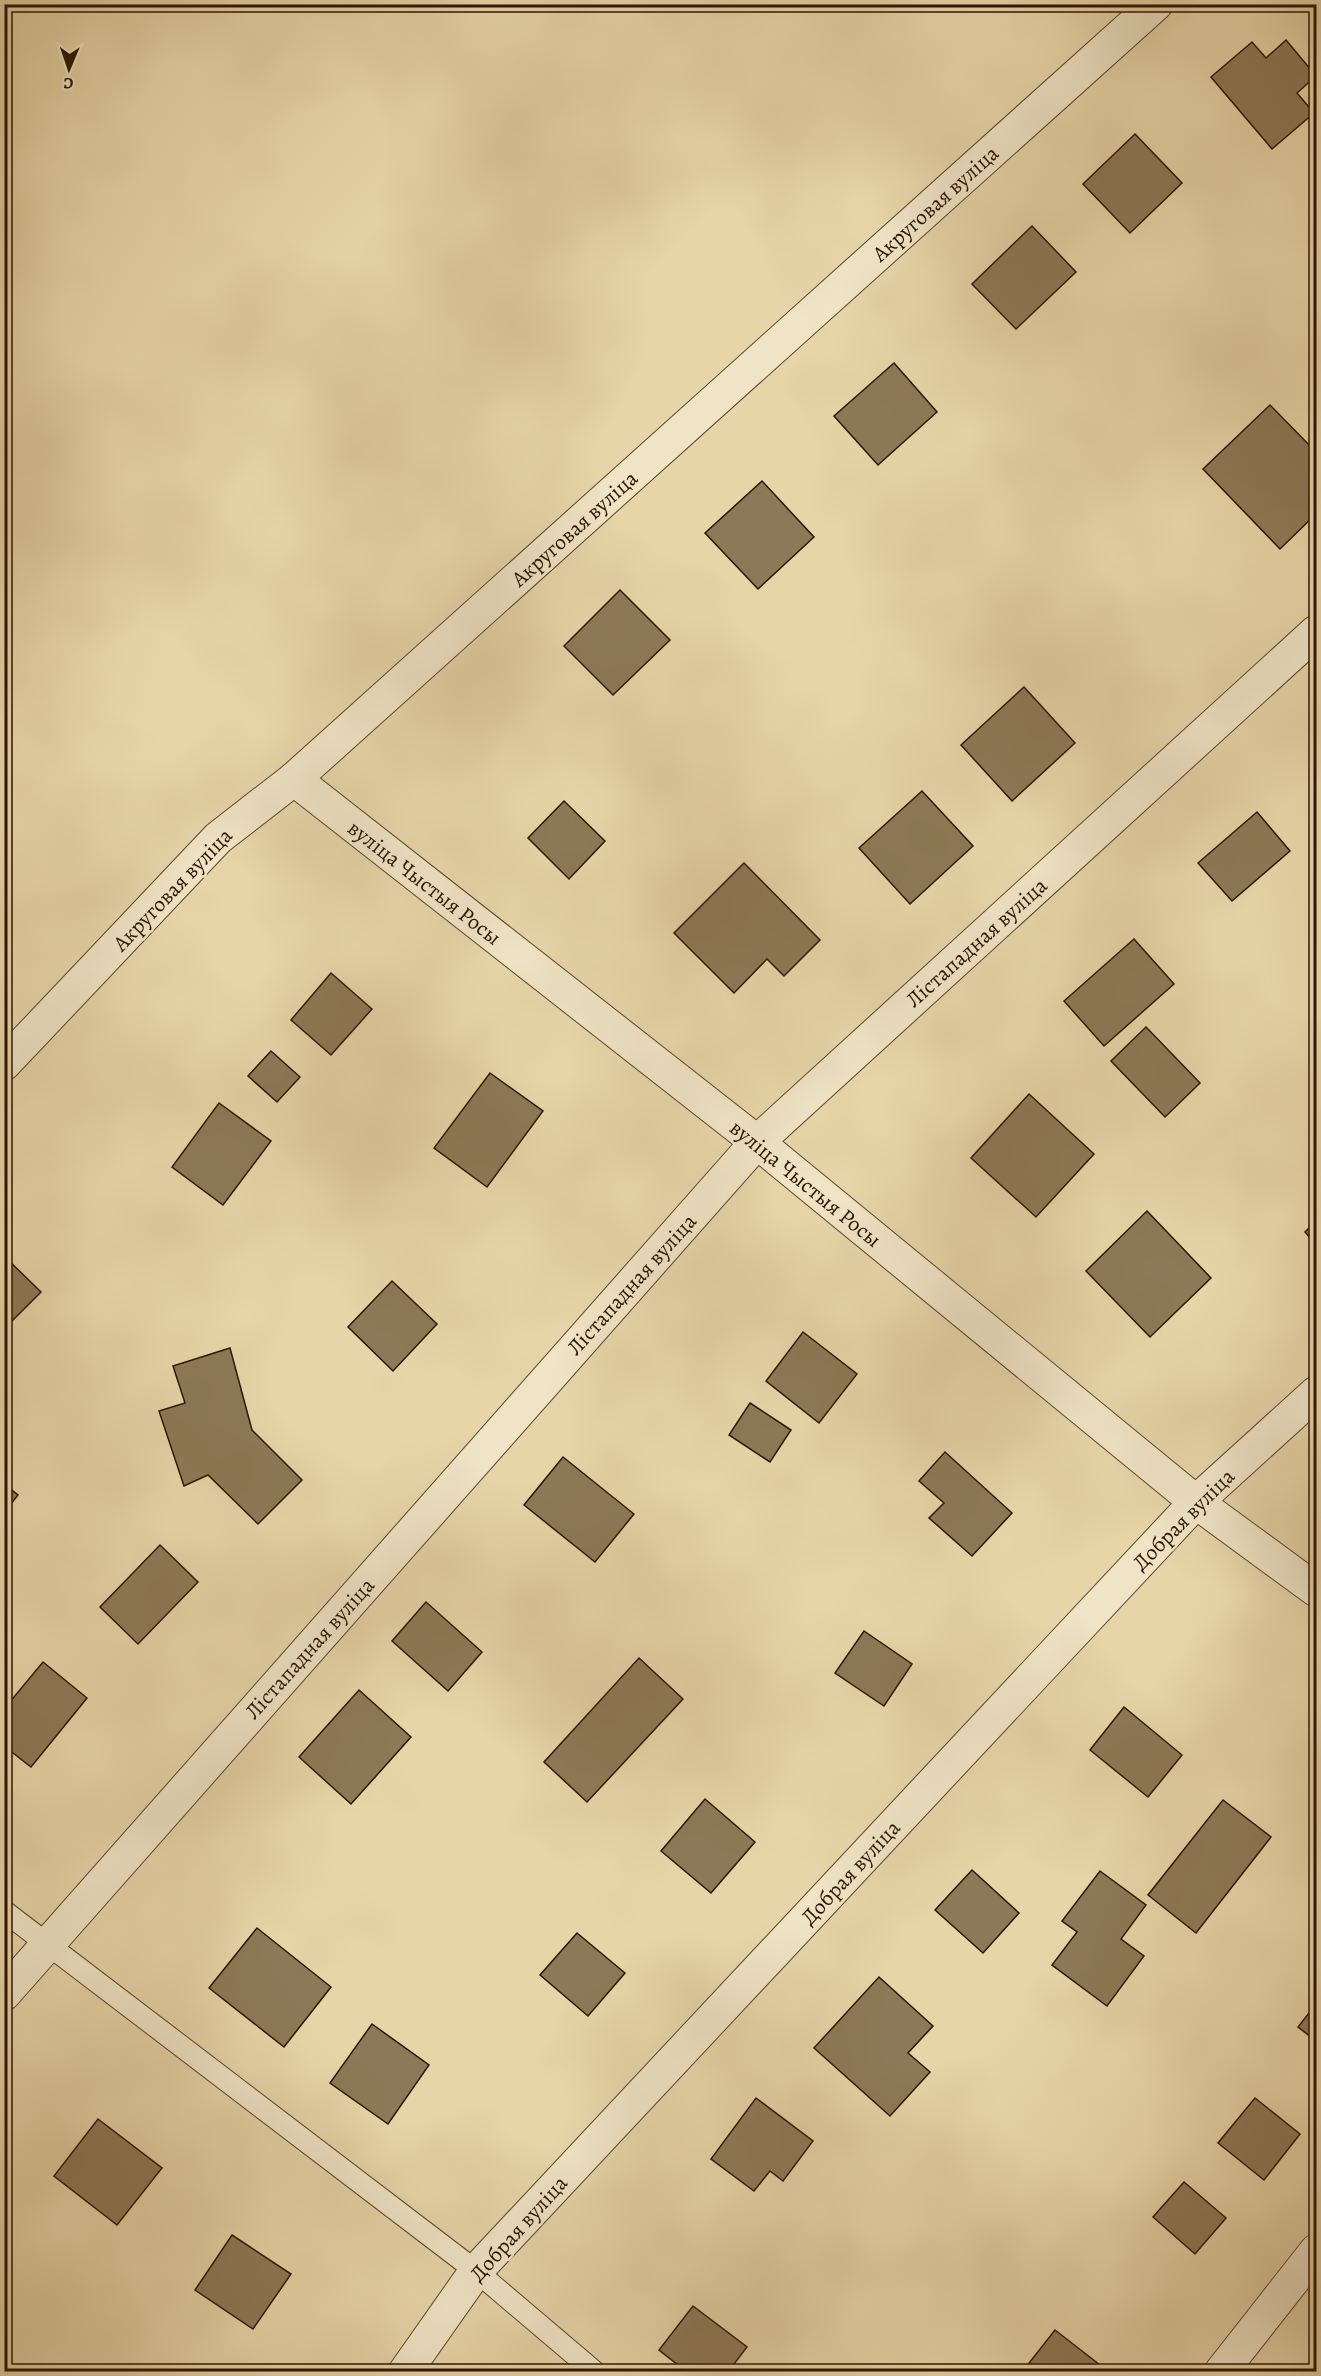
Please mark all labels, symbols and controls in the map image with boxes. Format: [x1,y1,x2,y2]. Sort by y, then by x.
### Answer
north arrow [39,39,99,99]
text: С [63,72,74,94]
street label: Акруговая вуліца [865,138,1006,269]
street label: Акруговая вуліца [504,463,645,594]
street label: вуліца Чыстыя Росы [341,813,507,952]
street label: Акруговая вуліца [105,821,240,959]
street label: Лістападная вуліца [899,870,1055,1014]
street label: вуліца Чыстыя Росы [723,1113,888,1254]
street label: Лістападная вуліца [560,1207,704,1362]
street label: Добрая вуліца [1126,1461,1242,1577]
street label: Лістападная вуліца [238,1571,382,1726]
street label: Добрая вуліца [794,1813,908,1932]
street label: Добрая вуліца [463,2168,575,2288]

